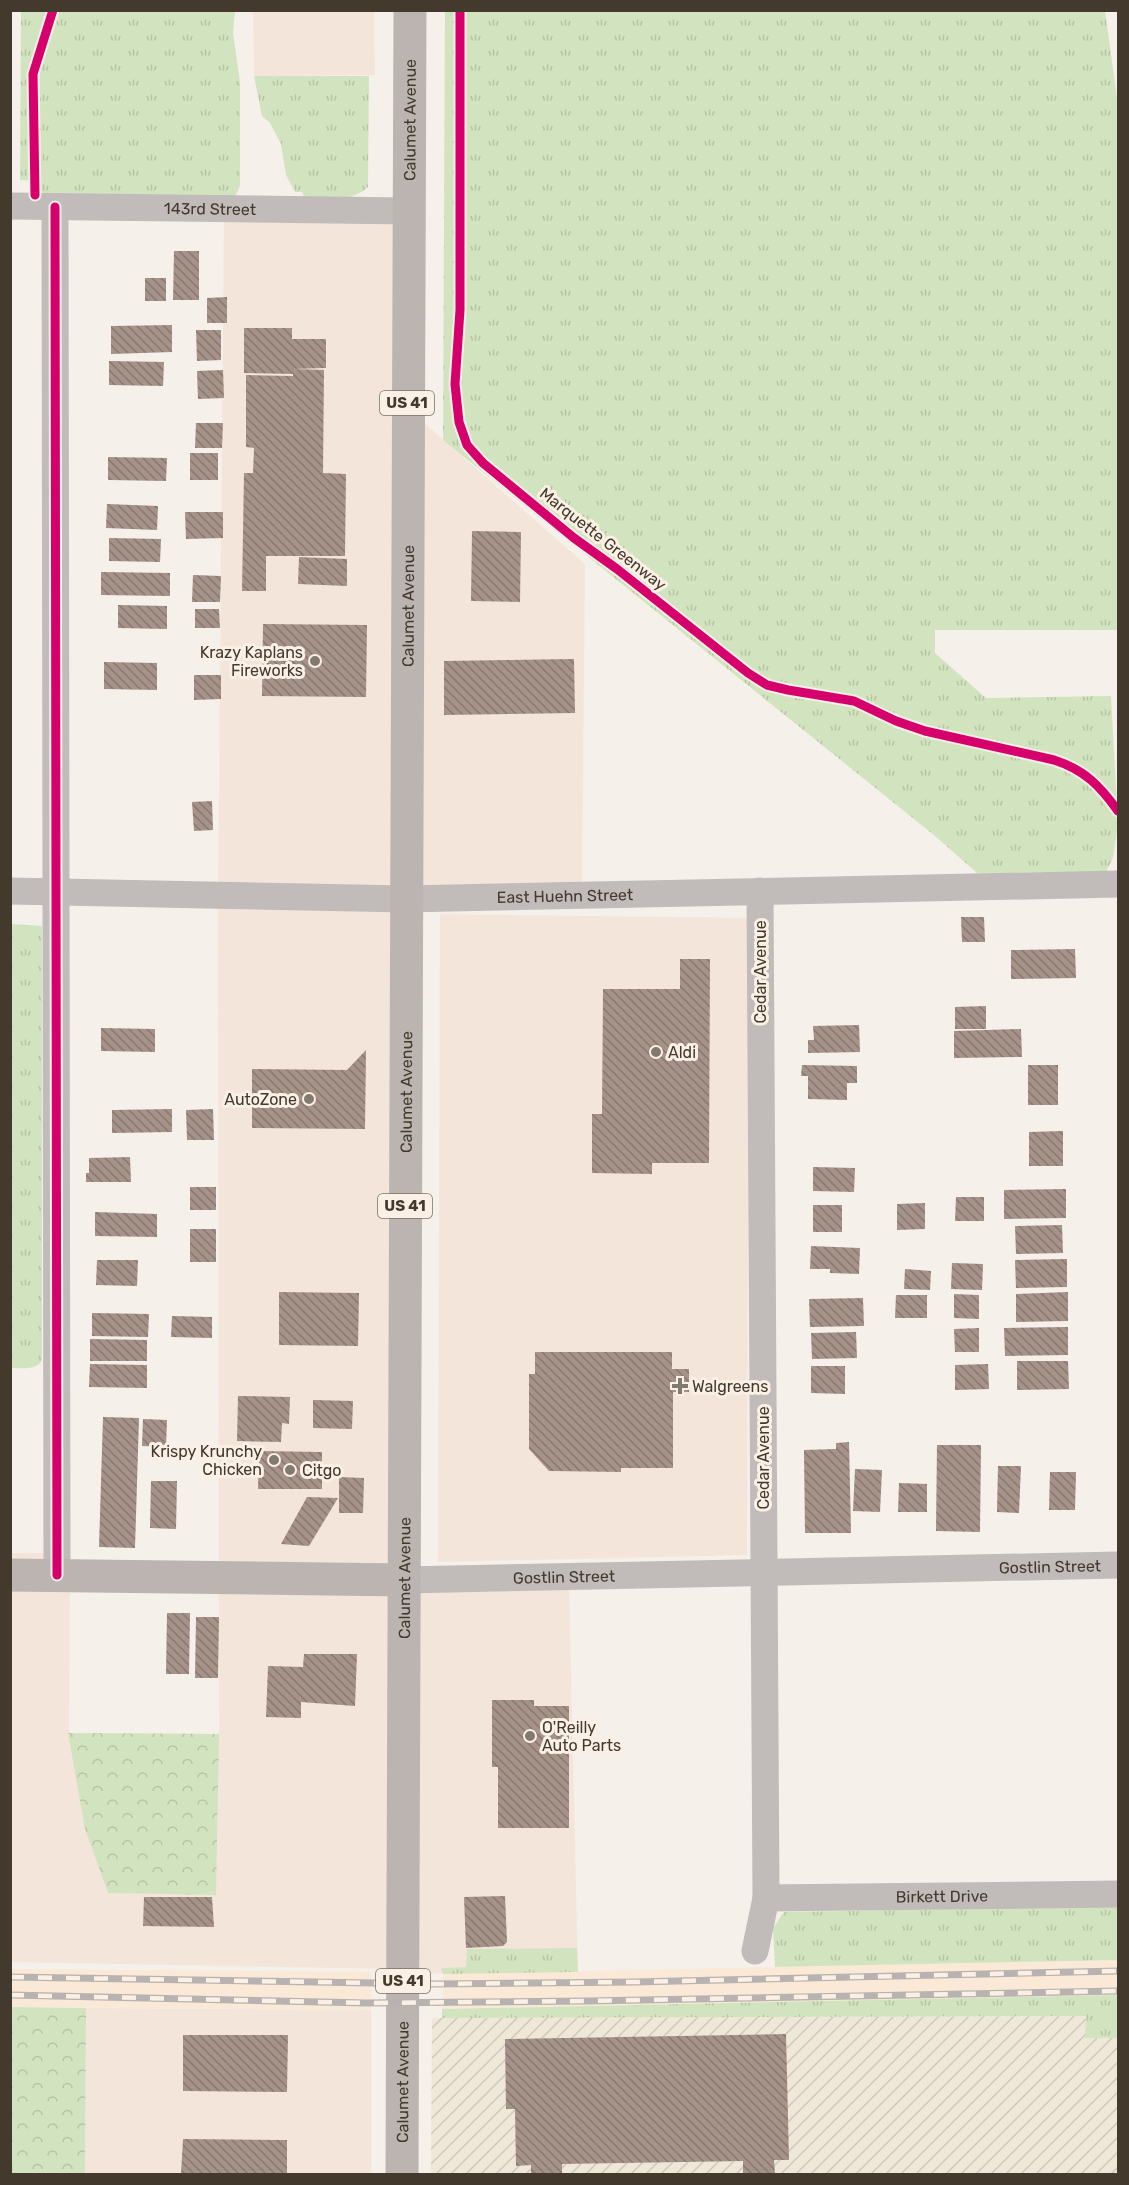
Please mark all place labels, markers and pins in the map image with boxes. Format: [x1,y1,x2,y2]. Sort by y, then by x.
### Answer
place label: Krazy Kaplans Fireworks [200,643,303,680]
marker: Krazy Kaplans Fireworks [308,654,322,668]
place label: Aldi [668,1043,696,1062]
marker: Aldi [649,1045,663,1059]
place label: AutoZone [224,1090,297,1109]
marker: AutoZone [302,1092,316,1106]
place label: Walgreens [692,1377,768,1396]
marker: Walgreens [673,1379,687,1393]
place label: Krispy Krunchy Chicken [151,1442,262,1479]
marker: Krispy Krunchy Chicken [267,1453,281,1467]
place label: Citgo [302,1461,342,1480]
marker: Citgo [283,1463,297,1477]
place label: O'Reilly Auto Parts [542,1718,621,1755]
marker: O'Reilly Auto Parts [523,1729,537,1743]

